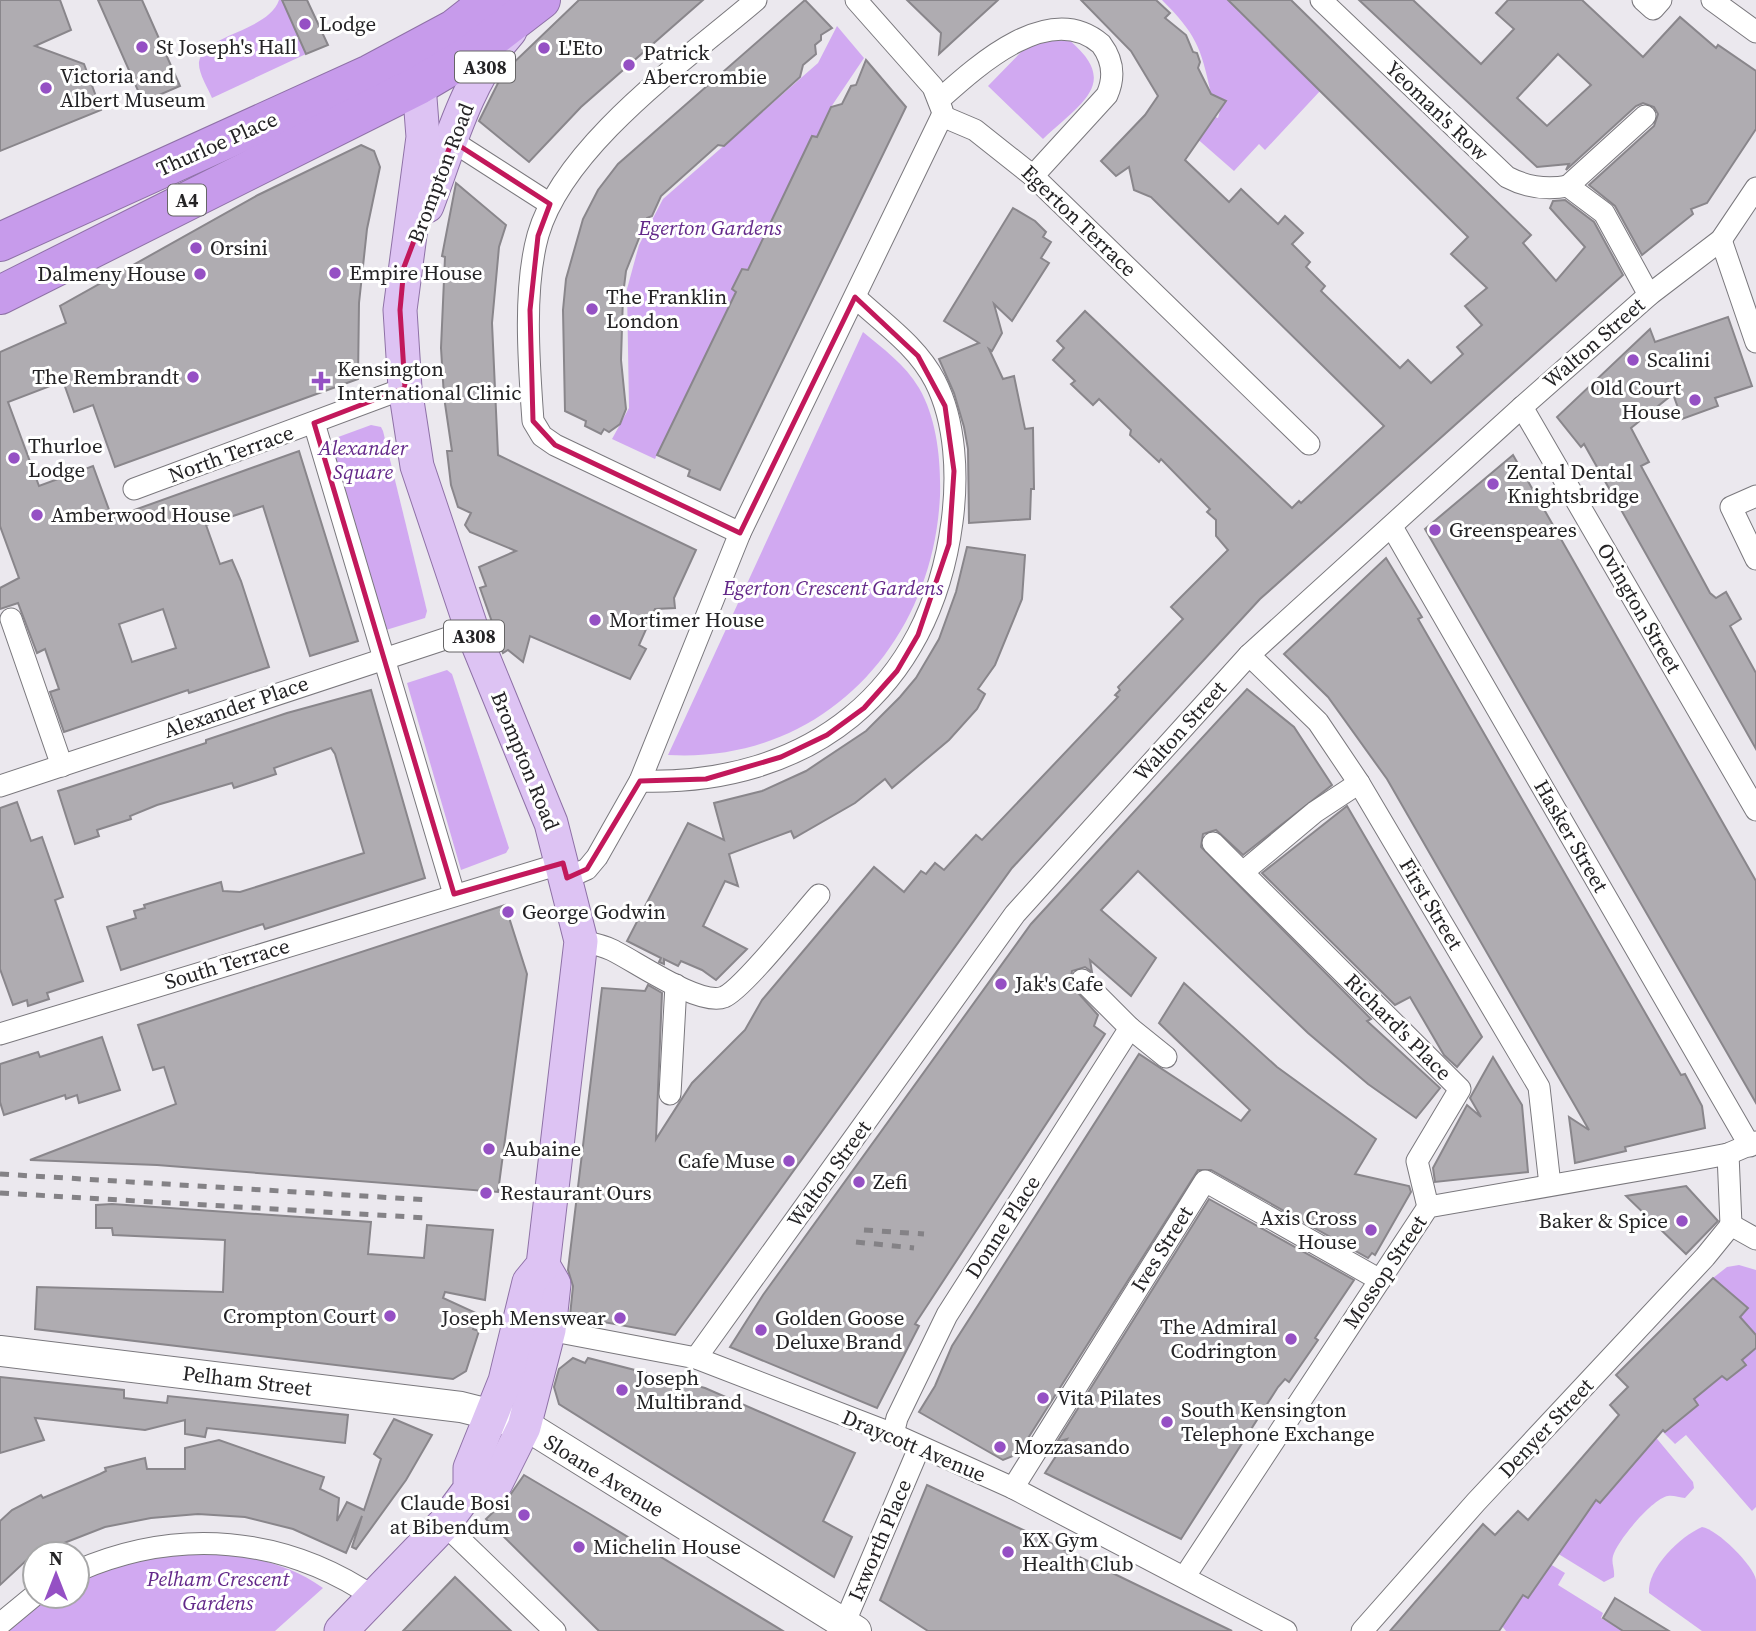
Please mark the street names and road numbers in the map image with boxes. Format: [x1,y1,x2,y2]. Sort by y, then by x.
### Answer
road number: A308 [455,52,515,82]
street label: Yeoman's Row [1379,54,1495,167]
street label: Brompton Road [401,99,481,247]
street label: Thurloe Place [152,104,282,183]
street label: Egerton Terrace [1015,158,1143,283]
road number: A4 [168,184,206,216]
street label: Walton Street [1537,290,1651,395]
street label: North Terrace [164,417,297,490]
street label: Ovington Street [1590,537,1688,678]
road number: A308 [444,621,504,652]
street label: Alexander Place [160,668,312,745]
street label: Walton Street [1127,674,1233,787]
street label: Brompton Road [484,687,567,835]
street label: Hasker Street [1527,774,1615,898]
street label: First Street [1393,853,1470,955]
street label: South Terrace [161,931,293,996]
street label: Richard's Place [1338,967,1458,1087]
street label: Walton Street [780,1114,877,1233]
street label: Donne Place [958,1170,1047,1284]
street label: Ives Street [1124,1200,1199,1297]
street label: Mossop Street [1336,1209,1433,1334]
street label: Pelham Street [181,1358,314,1403]
street label: Denyer Street [1492,1371,1600,1484]
street label: Draycott Avenue [838,1402,991,1489]
street label: Sloane Avenue [539,1427,670,1524]
street label: Ixworth Place [841,1474,918,1605]

